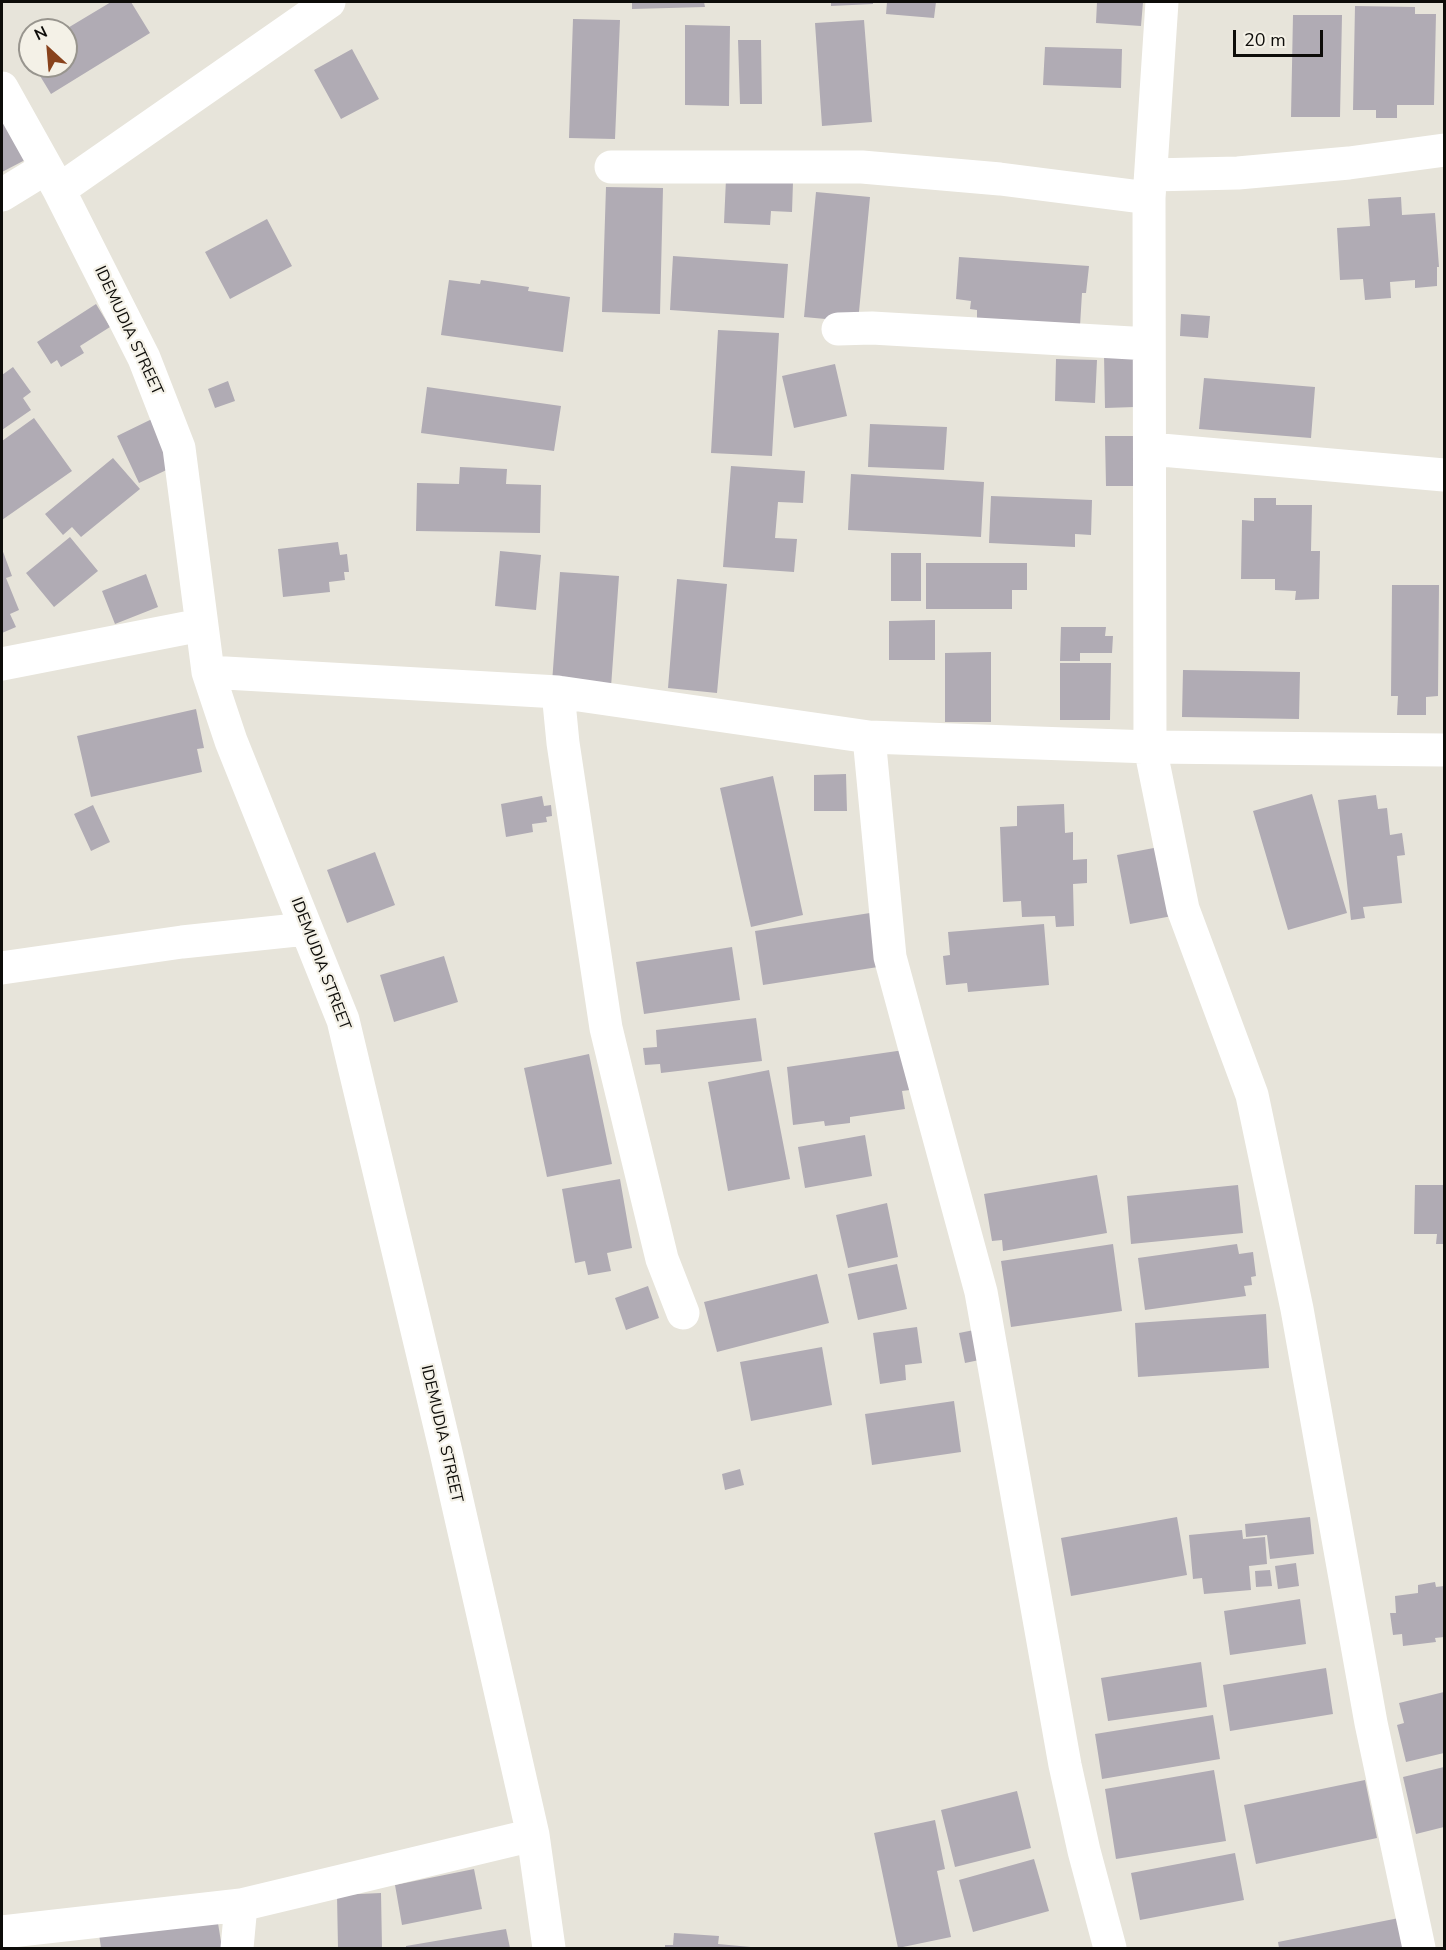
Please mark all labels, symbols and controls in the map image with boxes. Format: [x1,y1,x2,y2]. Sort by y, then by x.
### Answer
north arrow [18,18,78,78]
scale bar [1236,18,1326,56]
text: N [31,21,51,46]
text: 20 m [1244,28,1286,52]
street label: IDEMUDIA STREET [90,263,166,399]
street label: IDEMUDIA STREET [286,895,354,1033]
street label: IDEMUDIA STREET [416,1363,466,1505]

